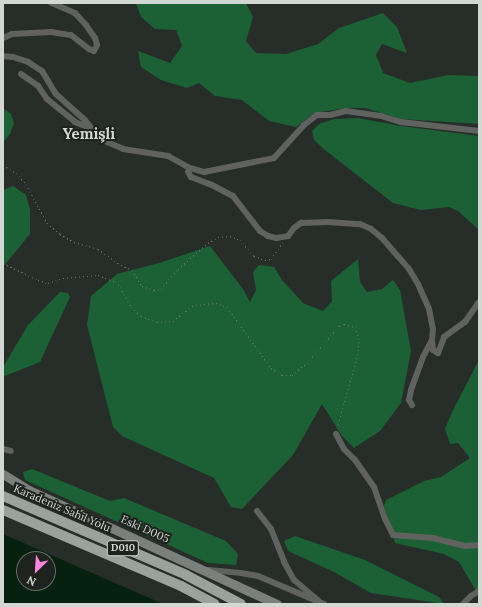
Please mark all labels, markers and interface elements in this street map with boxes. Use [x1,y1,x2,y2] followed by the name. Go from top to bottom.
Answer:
[63,125,115,143] district label: Yemişli
[12,482,112,534] street label: Karadeniz Sahil Yolu
[119,512,171,546] street label: Eski D005
[106,540,140,556] road number: D010
[16,551,56,591] north arrow
[25,573,38,589] text: N

